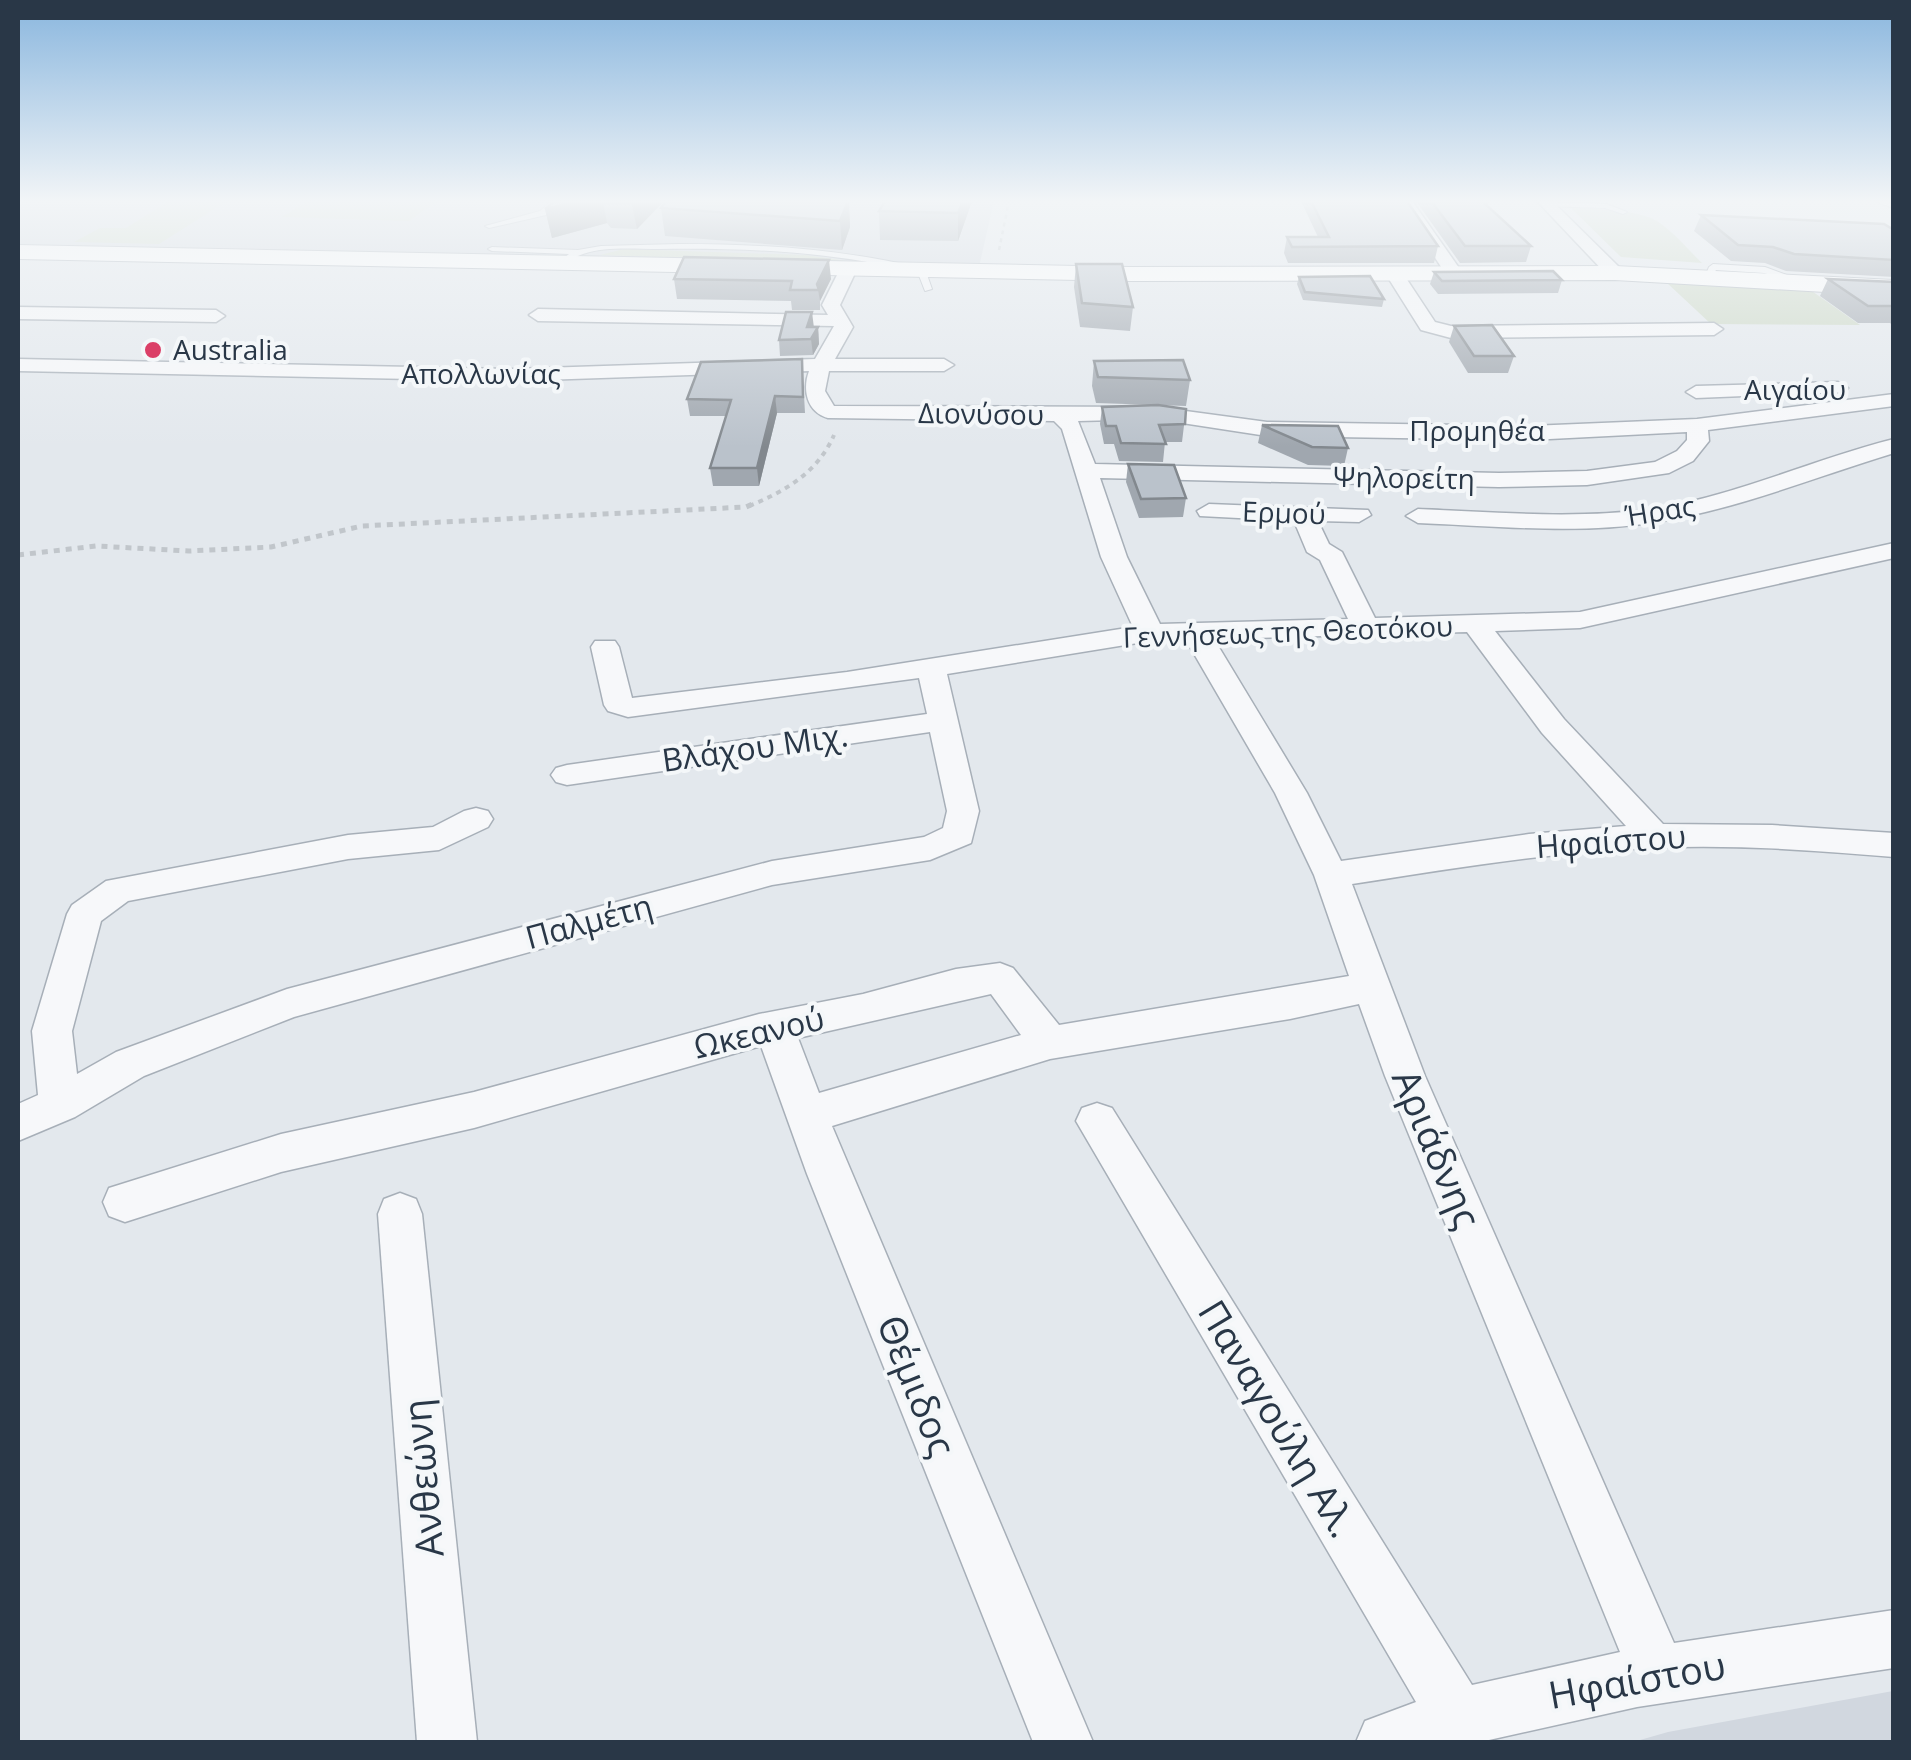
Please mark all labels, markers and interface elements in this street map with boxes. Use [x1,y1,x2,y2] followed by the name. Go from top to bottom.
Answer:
[173,330,288,368] place label: Australia
[142,339,164,361] marker: Australia
[401,354,561,392] street label: Απολλωνίας
[1744,370,1846,408] street label: Αιγαίου
[918,393,1044,433] street label: Διονύσου
[1409,411,1545,449] street label: Προμηθέα
[1333,457,1475,497] street label: Ψηλορείτη
[1621,486,1698,534] street label: Ήρας
[1242,492,1326,532] street label: Ερμού
[1122,606,1454,656] street label: Γεννήσεως της Θεοτόκου
[659,712,851,781] street label: Βλάχου Μιχ.
[1534,814,1687,867] street label: Ηφαίστου
[520,883,657,958] street label: Παλμέτη
[689,996,828,1067] street label: Ωκεανού
[1381,1061,1495,1236] street label: Αριάδνης
[1187,1290,1370,1546] street label: Παναγούλη Αλ.
[866,1307,970,1464] street label: Θέμιδος
[389,1397,455,1559] street label: Ανθεώνη
[1544,1638,1729,1720] street label: Ηφαίστου

